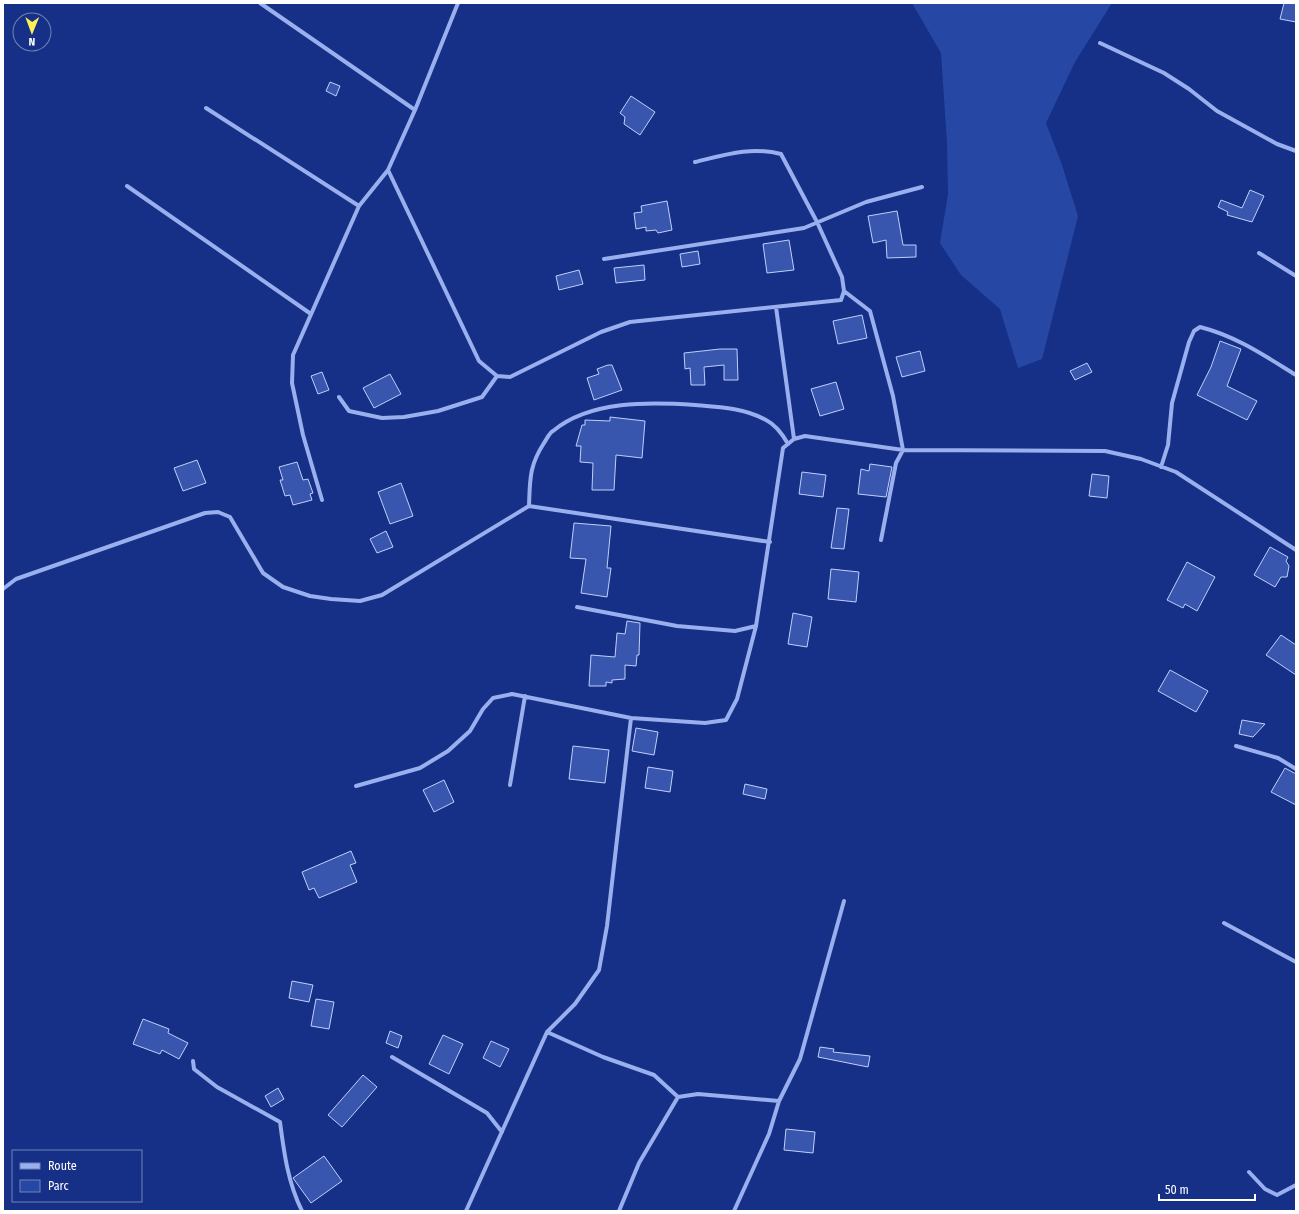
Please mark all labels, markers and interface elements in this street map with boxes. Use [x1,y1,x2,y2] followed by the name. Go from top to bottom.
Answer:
[12,12,52,52] north arrow
[28,35,35,48] text: N
[12,1150,142,1202] legend
[48,1159,77,1173] text: Route
[1159,1176,1255,1202] scale bar
[48,1179,69,1193] text: Parc
[1165,1183,1189,1197] text: 50 m

